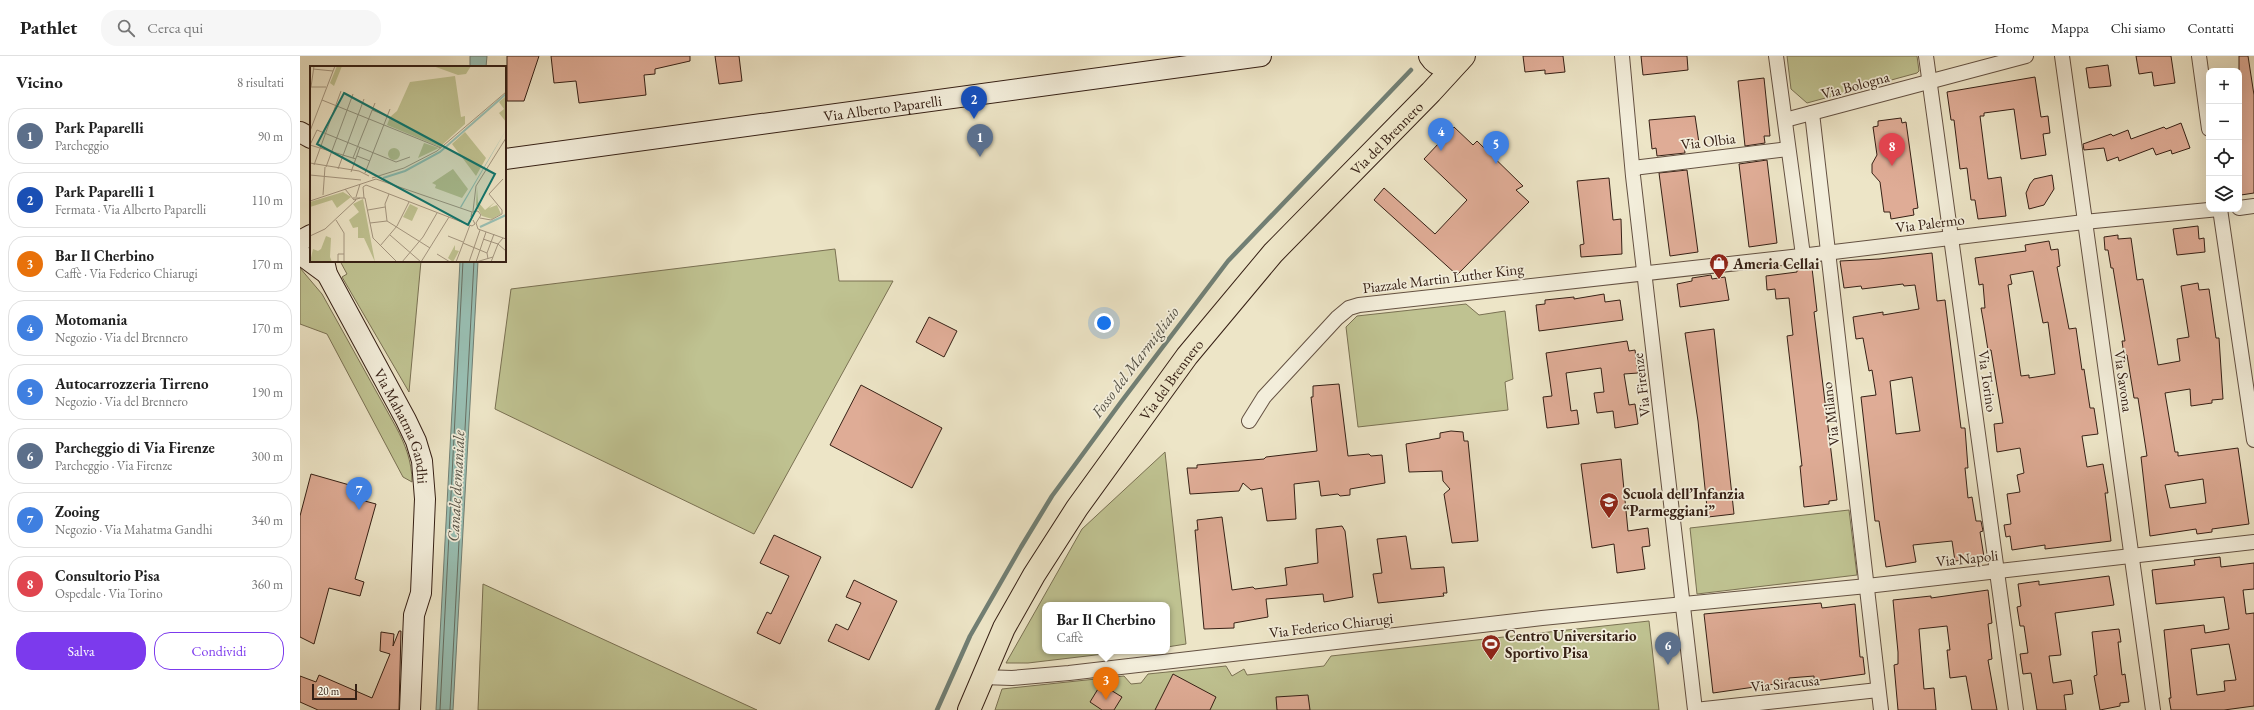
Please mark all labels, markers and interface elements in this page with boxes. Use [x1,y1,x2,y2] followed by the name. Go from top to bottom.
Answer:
[101,10,381,46] search box
[20,15,77,40] text: Pathlet
[115,17,137,39] icon: search
[147,18,203,37] text: Cerca qui
[1994,19,2029,37] text: Home
[2051,19,2089,37] text: Mappa
[2111,19,2166,37] text: Chi siamo
[2188,19,2234,37] text: Contatti
[310,66,506,262] inset map
[1819,67,1891,103] street label: Via Bologna
[2206,68,2242,212] map controls
[2206,68,2242,104] button: +
[16,71,63,93] text: Vicino
[237,74,284,91] text: 8 risultati
[961,86,987,119] pin: 2
[822,90,943,125] street label: Via Alberto Paparelli
[1346,97,1427,179] street label: Via del Brennero
[2206,104,2242,140] button: −
[55,118,144,137] text: Park Paparelli
[1428,118,1454,151] pin: 4
[967,124,993,157] pin: 1
[27,128,33,145] text: 1
[258,128,283,145] text: 90 m
[1680,128,1736,154] street label: Via Olbia
[1483,131,1509,164] pin: 5
[1879,133,1905,166] pin: 8
[55,137,109,154] text: Parcheggio
[2206,140,2242,176] button: locate
[2206,176,2242,212] button: layers
[55,182,155,201] text: Park Paparelli 1
[27,192,33,209] text: 2
[252,192,283,209] text: 110 m
[55,201,206,218] text: Fermata · Via Alberto Paparelli
[1894,209,1966,237] street label: Via Palermo
[55,246,154,265] text: Bar Il Cherbino
[1708,252,1730,280] shop icon: Ameria Cellai
[1732,254,1820,273] place label: Ameria Cellai
[27,256,33,273] text: 3
[252,256,283,273] text: 170 m
[1361,259,1525,297] street label: Piazzale Martin Luther King
[55,265,198,282] text: Caffè · Via Federico Chiarugi
[1086,302,1184,423] water label: Fosso del Marmigliaio
[55,310,127,329] text: Motomania
[1094,313,1114,333] your location
[27,320,33,337] text: 4
[252,320,283,337] text: 170 m
[55,329,188,346] text: Negozio · Via del Brennero
[1134,335,1207,424] street label: Via del Brennero
[1974,349,2002,413] street label: Via Torino
[2110,349,2138,413] street label: Via Savona
[1628,352,1654,418] street label: Via Firenze
[370,365,433,485] street label: Via Mahatma Gandhi
[55,374,209,393] text: Autocarrozzeria Tirreno
[1817,381,1843,447] street label: Via Milano
[27,384,33,401] text: 5
[252,384,283,401] text: 190 m
[55,393,188,410] text: Negozio · Via del Brennero
[443,429,469,542] water label: Canale demaniale
[55,438,215,457] text: Parcheggio di Via Firenze
[27,448,33,465] text: 6
[252,448,283,465] text: 300 m
[55,457,172,474] text: Parcheggio · Via Firenze
[346,477,372,510] pin: 7
[1623,484,1745,520] place label: Scuola dell’Infanzia “Parmeggiani”
[1598,491,1620,519] school or university icon: Scuola dell’Infanzia “Parmeggiani”
[55,502,99,521] text: Zooing
[27,512,33,529] text: 7
[252,512,283,529] text: 340 m
[55,521,213,538] text: Negozio · Via Mahatma Gandhi
[1935,545,1999,571] street label: Via Napoli
[55,566,160,585] text: Consultorio Pisa
[27,576,33,593] text: 8
[252,576,283,593] text: 360 m
[55,585,163,602] text: Ospedale · Via Torino
[1042,602,1170,654] popup
[1268,608,1394,642] street label: Via Federico Chiarugi
[1056,610,1156,629] text: Bar Il Cherbino
[1505,626,1637,662] place label: Centro Universitario Sportivo Pisa
[1056,629,1083,646] text: Caffè
[16,632,146,670] button: Salva
[154,632,284,670] button: Condividi
[1655,632,1681,665] pin: 6
[1480,633,1502,661] sports icon: Centro Universitario Sportivo Pisa
[1093,667,1119,700] pin: 3
[1750,670,1820,696] street label: Via Siracusa
[312,682,357,701] scale bar
[318,684,339,698] text: 20 m

